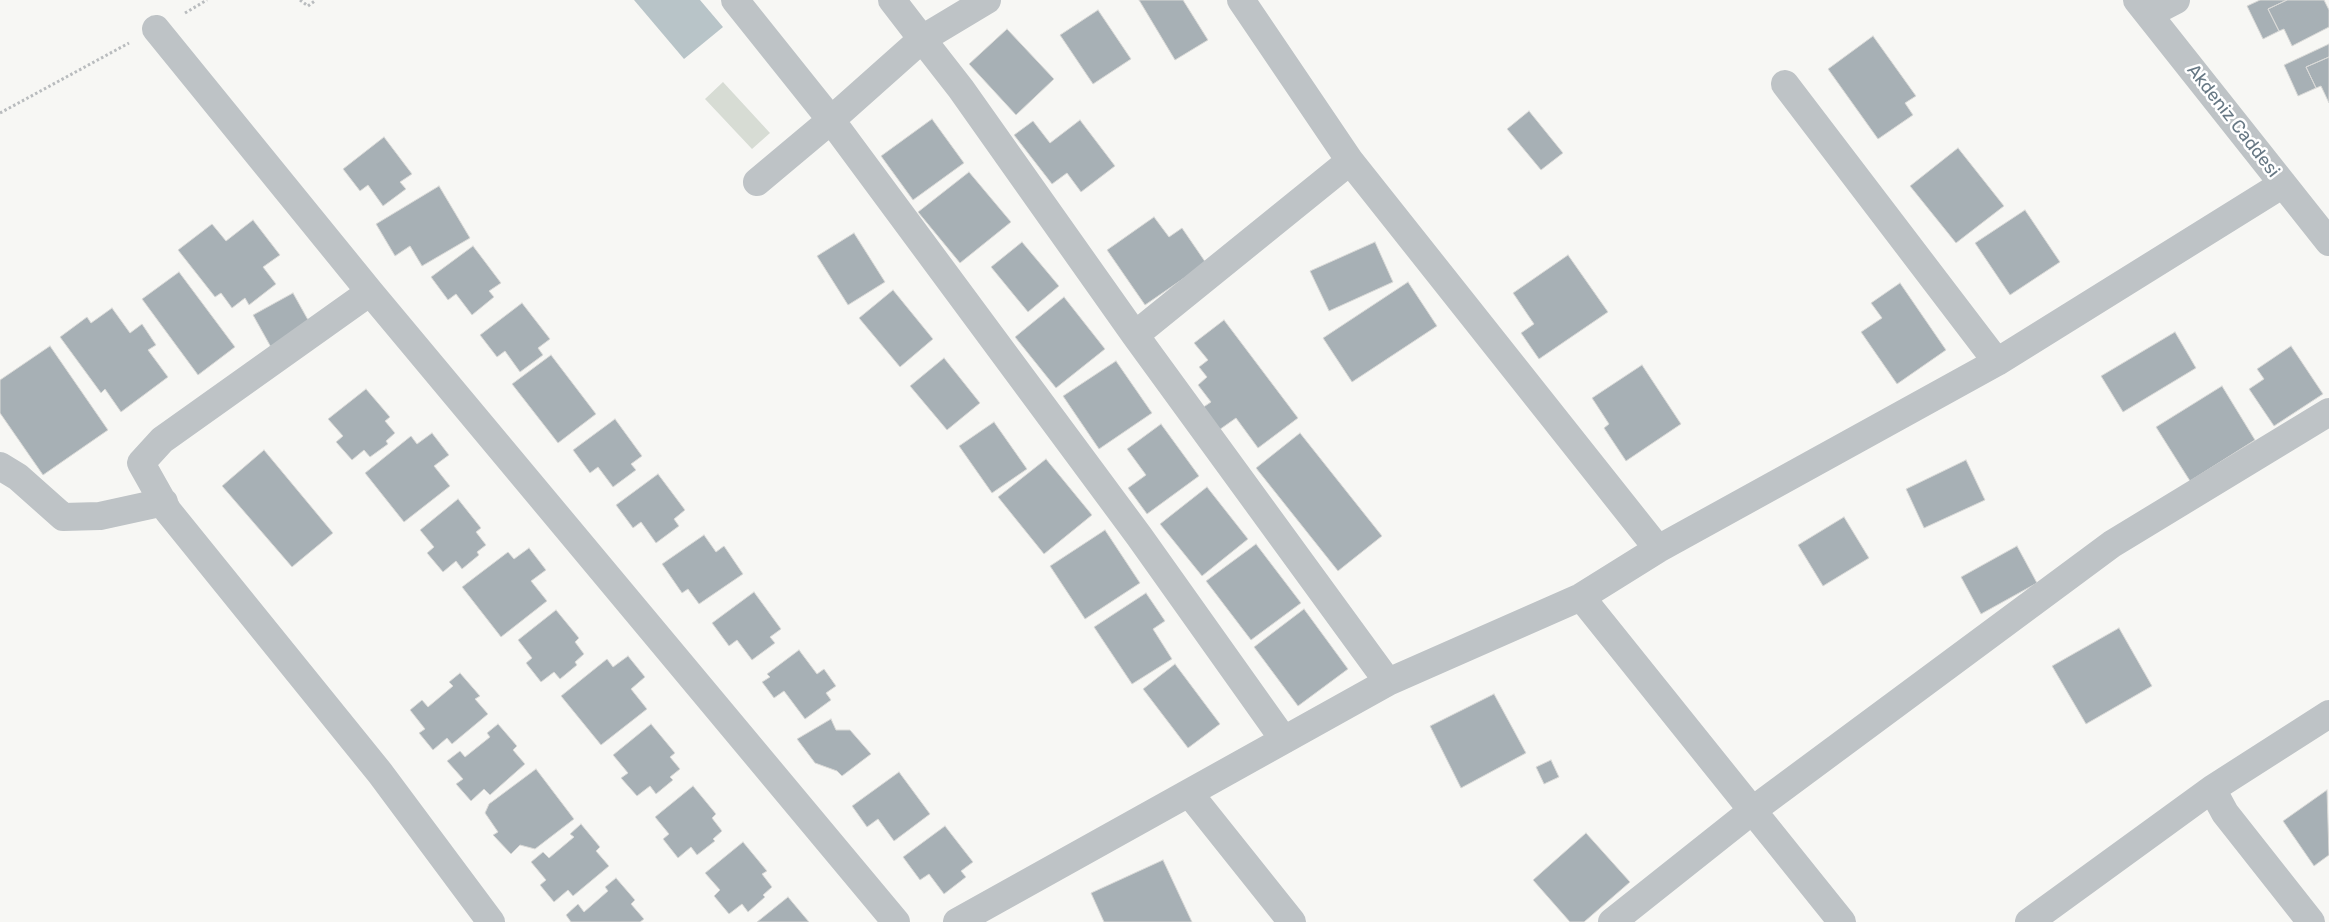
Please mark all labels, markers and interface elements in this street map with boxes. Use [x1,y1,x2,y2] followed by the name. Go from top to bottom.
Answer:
[2182,60,2284,182] street label: Akdeniz Caddesi

